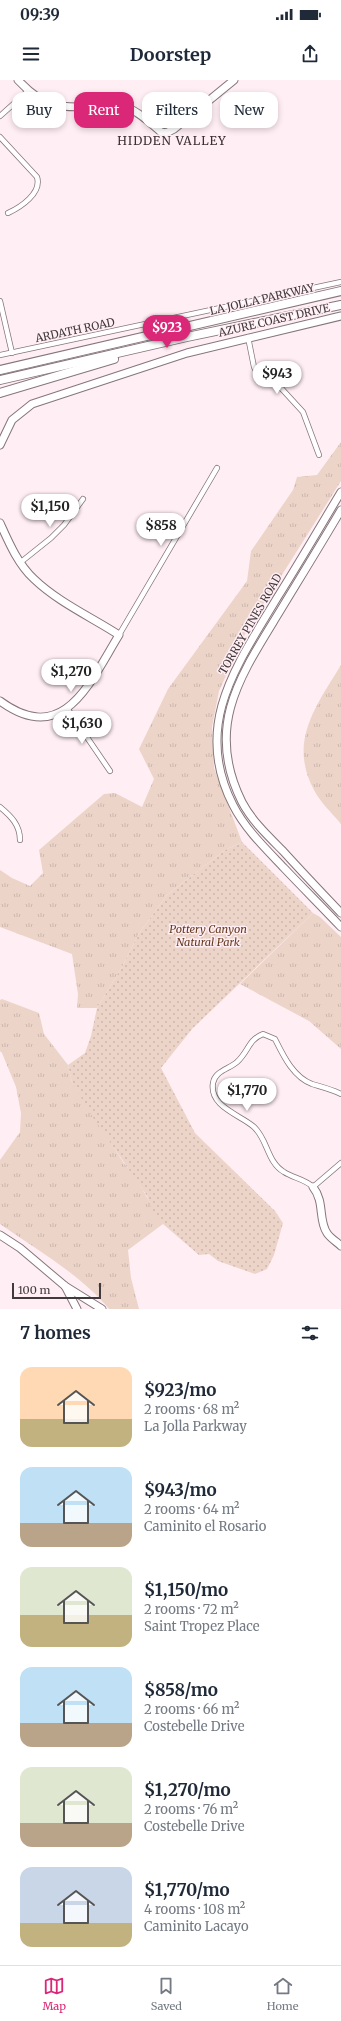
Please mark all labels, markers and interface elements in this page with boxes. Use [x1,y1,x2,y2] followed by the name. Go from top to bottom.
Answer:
[20,5,60,24] text: 09:39
[20,43,42,65] icon: menu
[130,43,211,66] text: Doorstep
[299,43,321,65] icon: share
[12,92,66,128] chip: Buy
[74,92,134,128] chip: Rent
[142,92,212,128] chip: Filters
[220,92,278,128] chip: New
[117,133,227,148] district label: HIDDEN VALLEY
[208,280,317,318] street label: LA JOLLA PARKWAY
[216,300,331,340] street label: AZURE COAST DRIVE
[33,315,116,345] street label: ARDATH ROAD
[143,315,191,349] pin: $923
[152,319,182,336] text: $923
[253,361,301,395] pin: $943
[262,365,292,382] text: $943
[17,494,83,528] pin: $1,150
[30,498,70,515] text: $1,150
[137,513,185,547] pin: $858
[145,517,177,534] text: $858
[215,571,285,677] street label: TORREY PINES ROAD
[38,659,104,693] pin: $1,270
[50,663,92,680] text: $1,270
[49,711,115,745] pin: $1,630
[61,715,103,732] text: $1,630
[169,922,247,949] park label: Pottery Canyon Natural Park
[214,1078,280,1112] pin: $1,770
[227,1082,267,1099] text: $1,770
[12,1281,101,1300] scale bar
[18,1283,50,1297] text: 100 m
[20,1322,91,1344] text: 7 homes
[299,1322,321,1344] icon: filters
[144,1379,217,1401] text: $923/mo
[52,1383,100,1431] icon: home
[144,1401,239,1418] text: 2 rooms · 68 m²
[144,1418,247,1435] text: La Jolla Parkway
[144,1479,217,1501] text: $943/mo
[52,1483,100,1531] icon: home
[144,1501,240,1518] text: 2 rooms · 64 m²
[144,1518,266,1535] text: Caminito el Rosario
[144,1579,228,1601] text: $1,150/mo
[52,1583,100,1631] icon: home
[144,1601,239,1618] text: 2 rooms · 72 m²
[144,1618,260,1635] text: Saint Tropez Place
[144,1679,218,1701] text: $858/mo
[52,1683,100,1731] icon: home
[144,1701,239,1718] text: 2 rooms · 66 m²
[144,1718,244,1735] text: Costebelle Drive
[144,1779,231,1801] text: $1,270/mo
[52,1783,100,1831] icon: home
[144,1801,238,1818] text: 2 rooms · 76 m²
[144,1818,244,1835] text: Costebelle Drive
[144,1879,230,1901] text: $1,770/mo
[52,1883,100,1931] icon: home
[144,1901,245,1918] text: 4 rooms · 108 m²
[144,1918,249,1935] text: Caminito Lacayo
[42,1975,66,2013] tab: Map
[151,1975,182,2013] tab: Saved
[267,1975,299,2013] tab: Home

